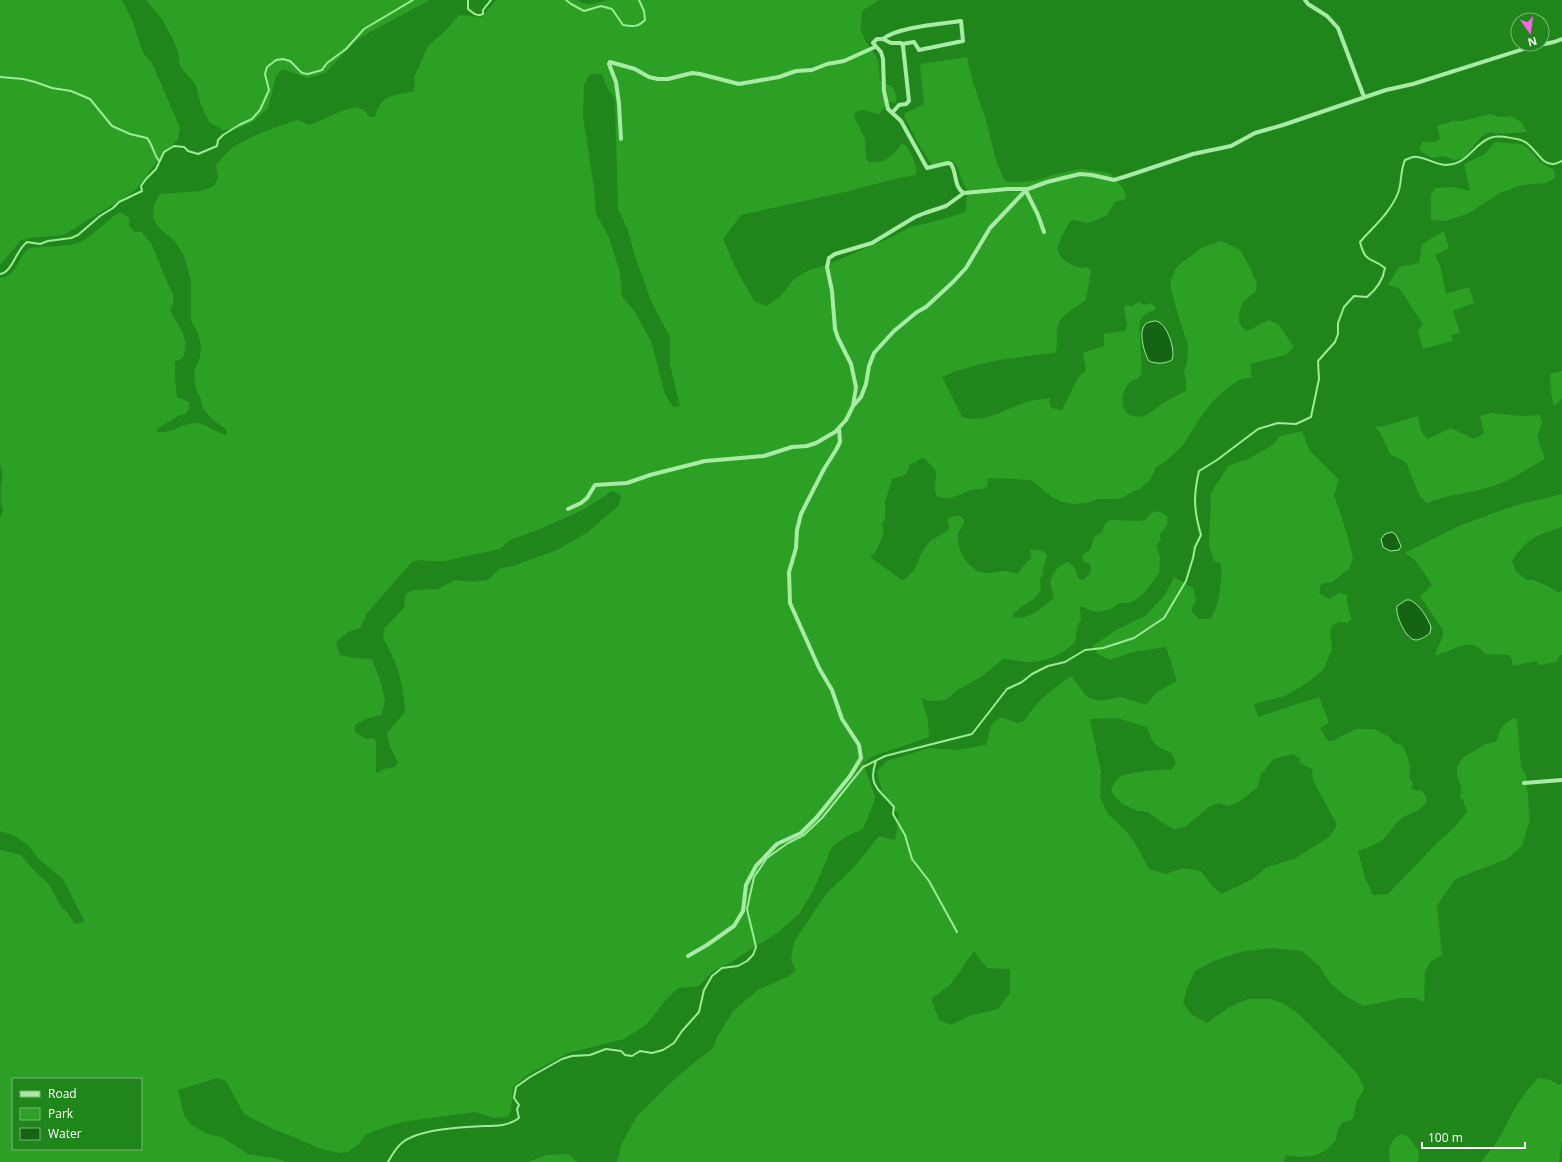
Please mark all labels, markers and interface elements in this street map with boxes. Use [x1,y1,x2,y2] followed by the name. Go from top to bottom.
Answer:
[1510,12,1550,52] north arrow
[1526,34,1539,51] text: N
[12,1078,142,1150] legend
[48,1085,77,1102] text: Road
[48,1105,74,1122] text: Park
[1422,1124,1525,1150] scale bar
[48,1125,82,1142] text: Water
[1428,1129,1463,1146] text: 100 m

